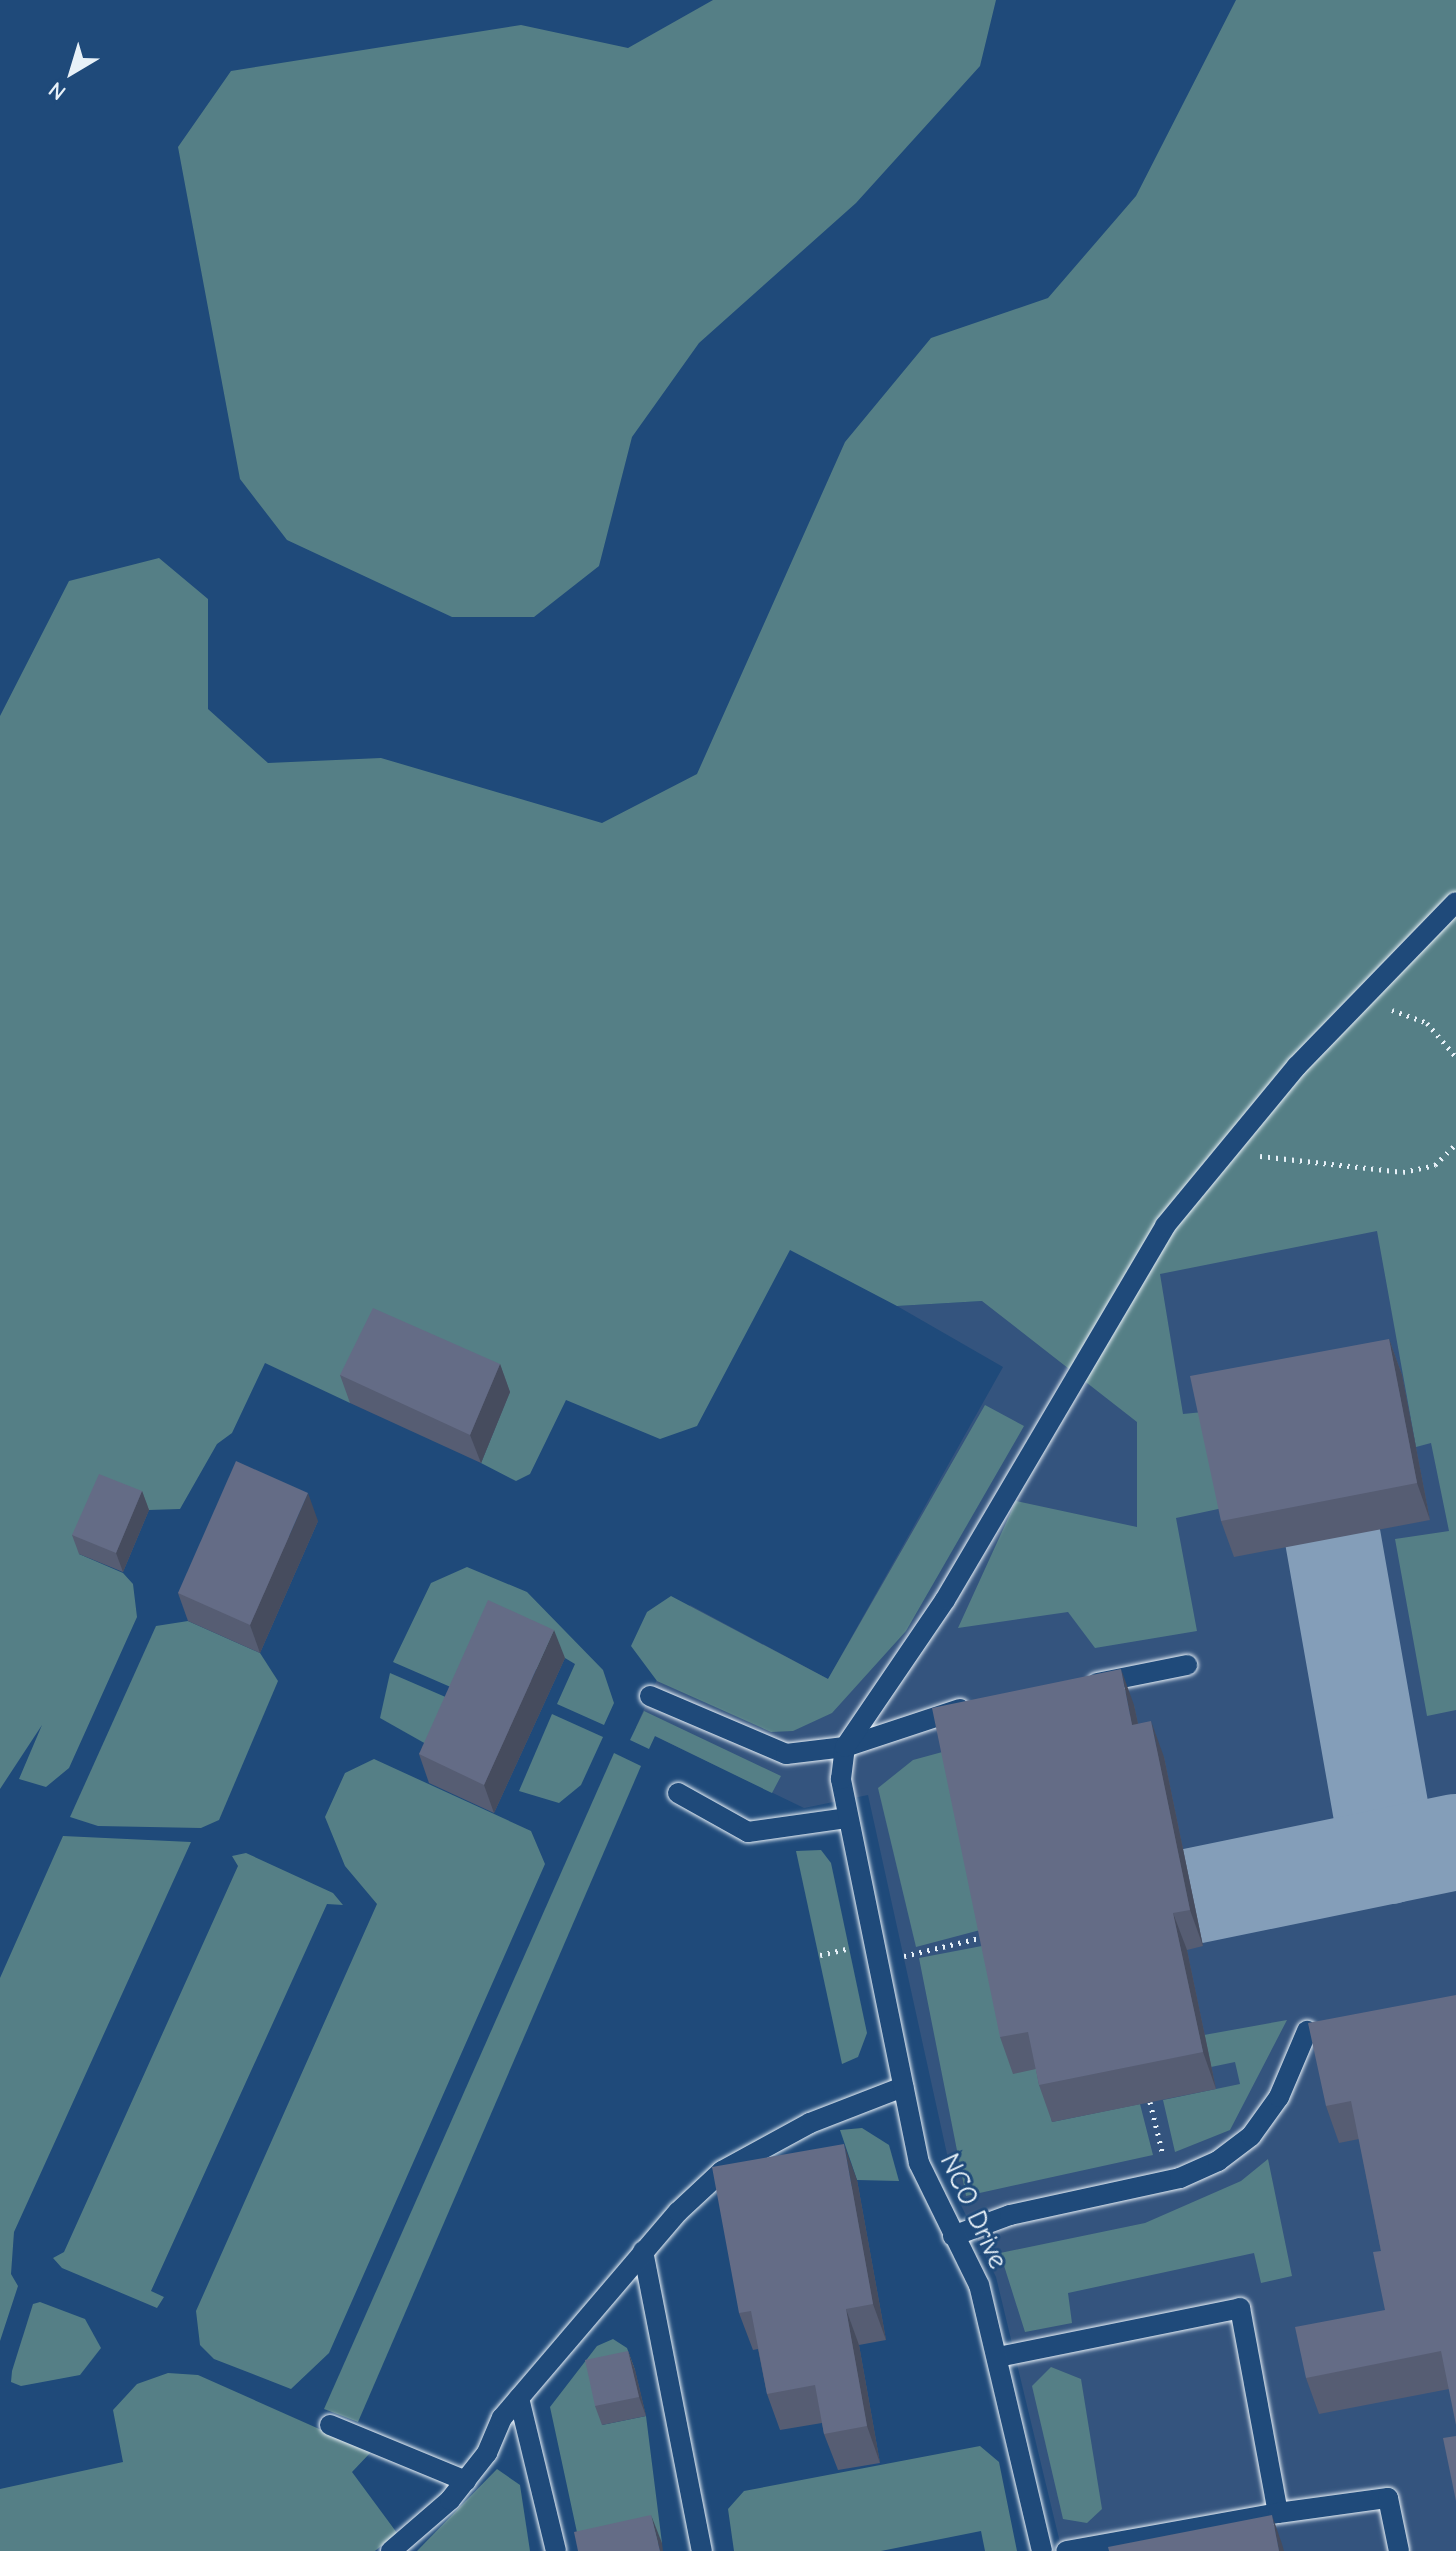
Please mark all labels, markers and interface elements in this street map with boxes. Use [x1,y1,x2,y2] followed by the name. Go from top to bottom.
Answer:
[32,32,112,112] north arrow
[44,76,71,106] text: N
[933,2148,1015,2274] street label: NCO Drive

